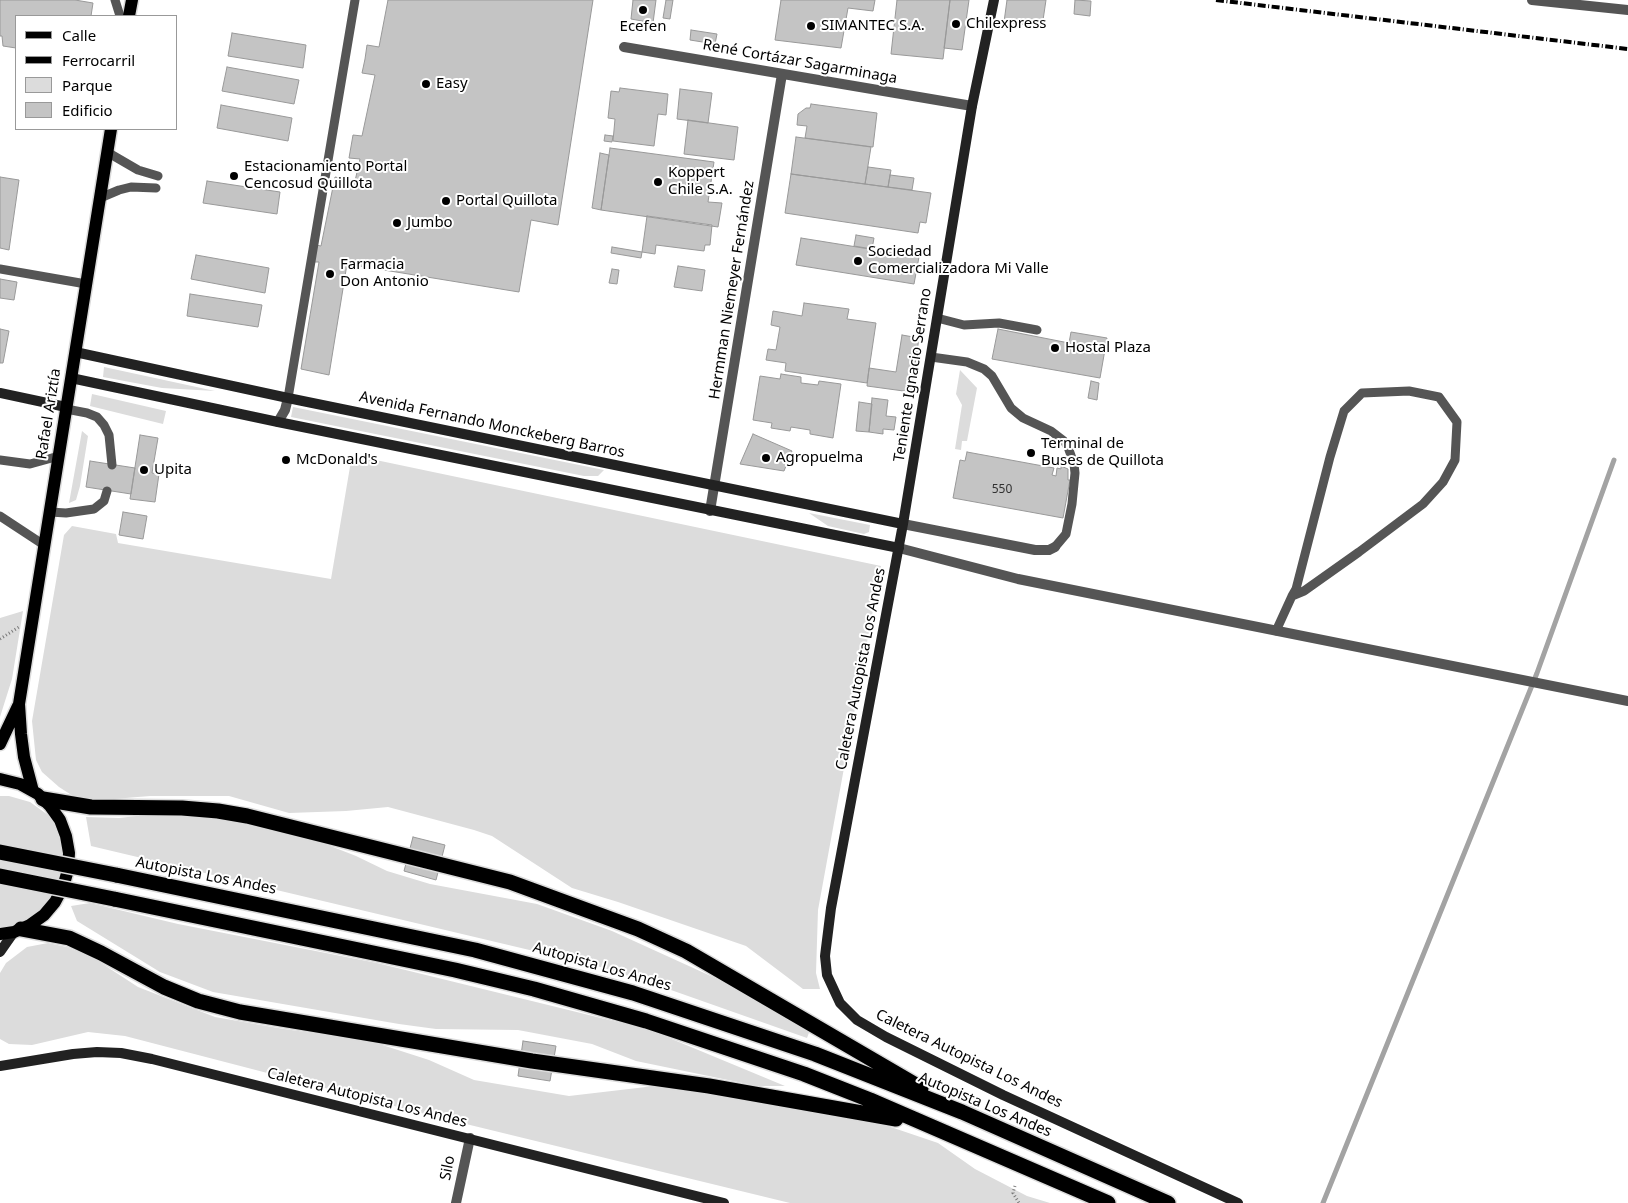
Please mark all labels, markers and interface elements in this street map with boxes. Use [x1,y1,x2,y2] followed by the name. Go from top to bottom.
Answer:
[637,4,649,16] marker: Ecefen
[15,15,178,130] legend
[966,15,1047,33] place label: Chilexpress
[821,17,925,35] place label: SIMANTEC S.A.
[620,18,666,36] place label: Ecefen
[950,18,962,30] marker: Chilexpress
[805,20,817,32] marker: SIMANTEC S.A.
[62,25,96,45] text: Calle
[701,36,899,88] street label: René Cortázar Sagarminaga
[62,50,135,70] text: Ferrocarril
[62,75,112,95] text: Parque
[436,75,468,93] place label: Easy
[420,78,432,90] marker: Easy
[62,100,113,120] text: Edificio
[244,158,407,193] place label: Estacionamiento Portal Cencosud Quillota
[668,164,733,199] place label: Koppert Chile S.A.
[228,170,240,182] marker: Estacionamiento Portal Cencosud Quillota
[652,176,664,188] marker: Koppert Chile S.A.
[706,179,758,401] street label: Hermman Niemeyer Fernández
[456,192,557,210] place label: Portal Quillota
[440,195,452,207] marker: Portal Quillota
[407,214,453,232] place label: Jumbo
[391,217,403,229] marker: Jumbo
[868,243,1049,278] place label: Sociedad Comercializadora Mi Valle
[852,255,864,267] marker: Sociedad Comercializadora Mi Valle
[340,256,429,291] place label: Farmacia Don Antonio
[324,268,336,280] marker: Farmacia Don Antonio
[890,287,936,463] street label: Teniente Ignacio Serrano
[1065,339,1151,357] place label: Hostal Plaza
[1049,342,1061,354] marker: Hostal Plaza
[33,367,65,461] street label: Rafael Ariztía
[358,388,626,462] street label: Avenida Fernando Monckeberg Barros
[1041,435,1164,470] place label: Terminal de Buses de Quillota
[1025,447,1037,459] marker: Terminal de Buses de Quillota
[776,449,863,467] place label: Agropuelma
[296,451,378,469] place label: McDonald's
[760,452,772,464] marker: Agropuelma
[280,454,292,466] marker: McDonald's
[154,461,192,479] place label: Upita
[138,464,150,476] marker: Upita
[992,483,1012,497] house number: 550
[833,566,889,772] street label: Caletera Autopista Los Andes
[134,854,278,898] street label: Autopista Los Andes
[531,939,673,995] street label: Autopista Los Andes
[873,1006,1065,1112] street label: Caletera Autopista Los Andes
[265,1064,469,1132] street label: Caletera Autopista Los Andes
[916,1069,1054,1141] street label: Autopista Los Andes
[437,1154,459,1182] street label: Silo

